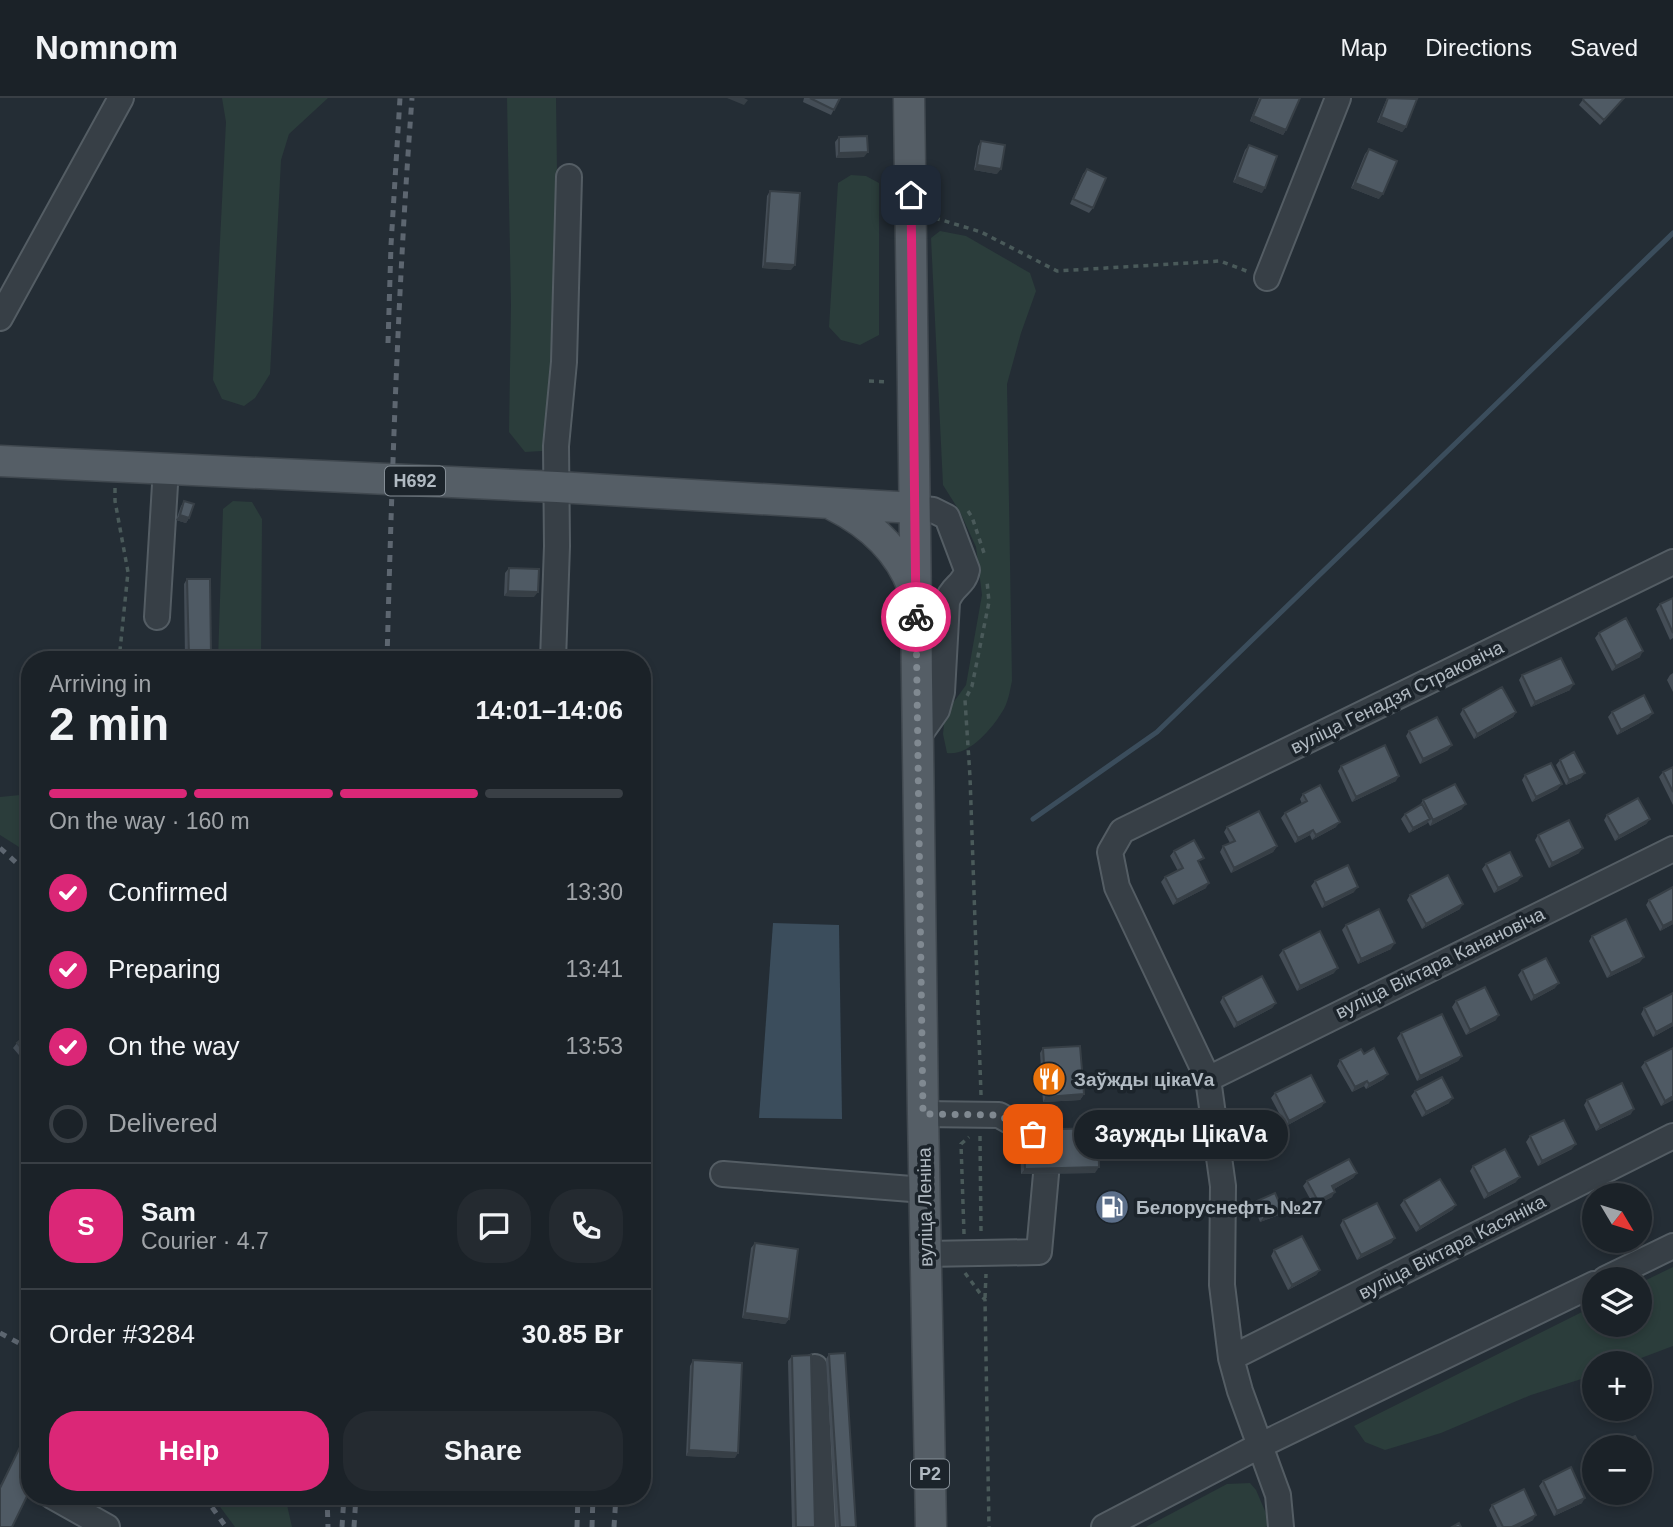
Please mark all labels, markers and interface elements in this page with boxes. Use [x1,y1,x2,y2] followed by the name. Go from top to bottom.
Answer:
[35,29,178,66] text: Nomnom
[1341,34,1387,61] text: Map
[1425,34,1532,61] text: Directions
[1570,34,1638,61] text: Saved
[881,165,941,225] pin
[892,176,930,214] icon: home
[385,466,445,496] road number: Н692
[881,582,951,652] courier
[897,598,935,636] icon: bike
[1287,636,1507,758] street label: вуліца Генадзя Страковіча
[49,671,151,697] text: Arriving in
[476,695,623,725] text: 14:01–14:06
[49,698,169,750] text: 2 min
[49,808,250,834] text: On the way · 160 m
[49,874,87,912] icon: check
[108,877,228,907] text: Confirmed
[565,879,623,905] text: 13:30
[1332,903,1548,1023] street label: вуліца Віктара Канановіча
[49,951,87,989] icon: check
[108,954,221,984] text: Preparing
[565,956,623,982] text: 13:41
[49,1028,87,1066] icon: check
[108,1031,240,1061] text: On the way
[565,1033,623,1059] text: 13:53
[1030,1060,1068,1098] restaurant icon: Заўжды цікаVа
[1074,1069,1215,1090] place label: Заўжды цікаVа
[1003,1104,1063,1164] pin
[108,1108,218,1138] text: Delivered
[1075,1110,1288,1158] callout: Заужды ЦікаVа
[1014,1115,1052,1153] icon: bag
[1095,1121,1267,1147] text: Заужды ЦікаVа
[913,1147,937,1267] street label: вуліца Леніна
[1582,1183,1652,1253] north arrow
[1582,1183,1652,1505] map controls
[1093,1188,1131,1226] fuel station icon: Белоруснефть №27
[457,1189,531,1263] button: chat
[549,1189,623,1263] button: phone
[1355,1190,1549,1303] street label: вуліца Віктара Касяніка
[141,1197,196,1227] text: Sam
[1136,1197,1323,1218] place label: Белоруснефть №27
[77,1211,95,1241] text: S
[141,1228,269,1254] text: Courier · 4.7
[1582,1267,1652,1337] button: layers
[49,1319,195,1349] text: Order #3284
[522,1319,623,1349] text: 30.85 Br
[1582,1351,1652,1421] button: +
[49,1411,329,1491] button: Help
[343,1411,623,1491] button: Share
[1582,1435,1652,1505] button: −
[911,1460,949,1489] road number: Р2

